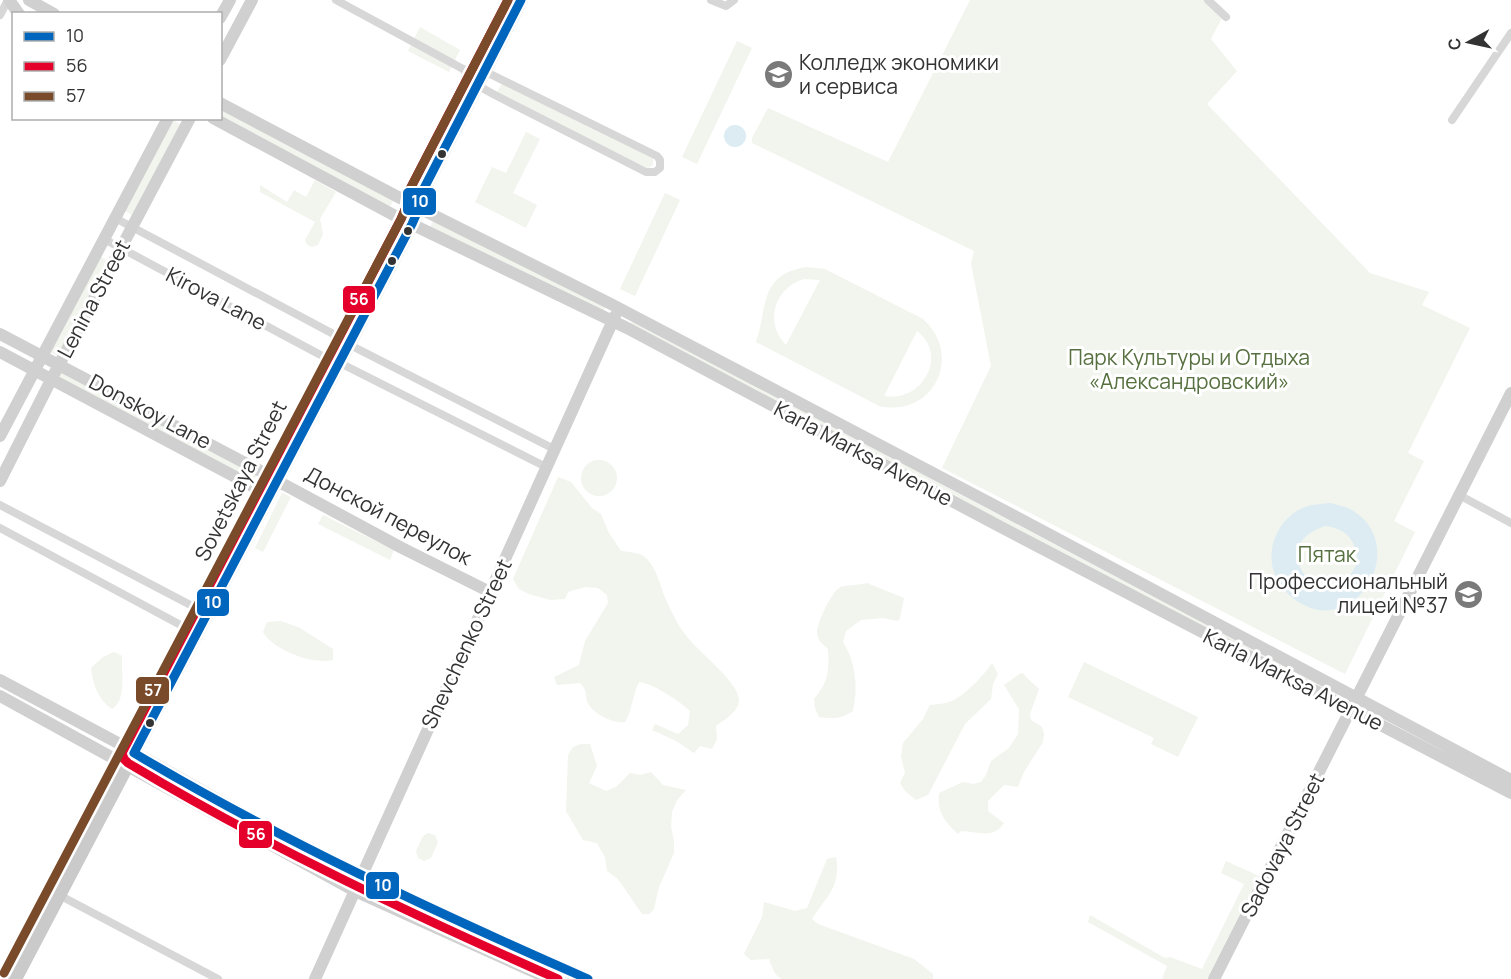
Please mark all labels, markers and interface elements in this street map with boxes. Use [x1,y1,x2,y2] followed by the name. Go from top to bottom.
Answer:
[12,12,222,120] legend
[1439,12,1499,72] north arrow
[66,23,84,47] text: 10
[1442,37,1466,51] text: С
[799,48,999,100] place label: Колледж экономики и сервиса
[66,53,88,77] text: 56
[762,59,794,91] school or university icon: Колледж экономики и сервиса
[66,83,85,107] text: 57
[436,148,448,160] unlabelled marker
[402,187,437,216] line badge: 10
[411,190,429,212] text: 10
[402,225,414,237] unlabelled marker
[50,235,136,363] street label: Lenina Street
[386,255,398,267] unlabelled marker
[161,260,271,336] street label: Kirova Lane
[342,285,376,314] line badge: 56
[349,288,369,310] text: 56
[1068,343,1310,395] park label: Парк Культуры и Отдыха «Александровский»
[84,367,216,455] street label: Donskoy Lane
[769,394,958,512] street label: Karla Marksa Avenue
[188,396,293,566] street label: Sovetskaya Street
[300,459,477,571] street label: Донской переулок
[1298,540,1357,568] park label: Пятак
[414,554,518,733] street label: Shevchenko Street
[1248,567,1448,619] place label: Профессиональный лицей №37
[1453,578,1485,610] school or university icon: Профессиональный лицей №37
[196,588,230,617] line badge: 10
[204,591,222,613] text: 10
[1199,622,1388,737] street label: Karla Marksa Avenue
[135,676,170,705] line badge: 57
[144,679,162,701] text: 57
[144,717,156,729] unlabelled marker
[1234,768,1331,921] street label: Sadovaya Street
[238,820,273,849] line badge: 56
[246,823,266,845] text: 56
[365,871,400,900] line badge: 10
[374,874,392,896] text: 10

